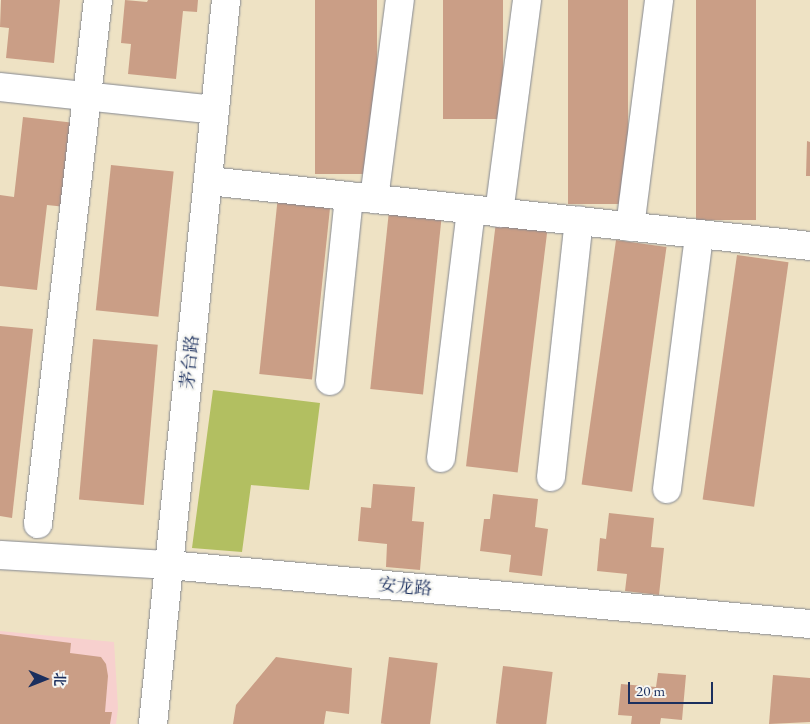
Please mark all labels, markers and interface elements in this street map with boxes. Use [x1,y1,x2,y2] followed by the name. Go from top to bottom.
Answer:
[176,334,204,390] street label: 茅台路
[377,574,433,600] street label: 安龙路
[20,654,70,704] north arrow
[51,672,69,686] text: 北
[630,672,715,704] scale bar
[636,681,665,700] text: 20 m

